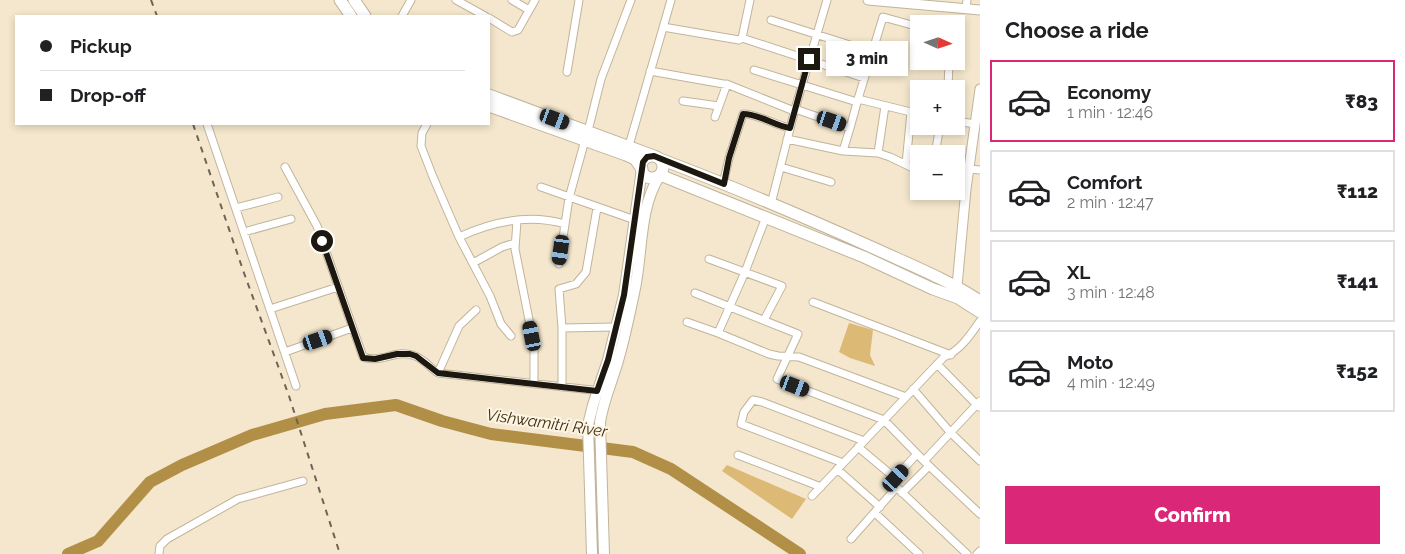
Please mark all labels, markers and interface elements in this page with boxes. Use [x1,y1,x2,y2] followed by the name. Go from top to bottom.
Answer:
[910,15,965,70] north arrow
[910,15,965,200] map controls
[1005,17,1149,43] text: Choose a ride
[70,35,132,57] text: Pickup
[826,42,909,76] callout: 3 min
[798,48,820,70] route end
[846,49,888,68] text: 3 min
[1007,79,1052,124] icon: car
[910,80,965,135] button: +
[1067,81,1151,103] text: Economy
[70,84,146,106] text: Drop-off
[1345,90,1378,112] text: ₹83
[1067,103,1153,122] text: 1 min · 12:46
[538,107,571,131] car
[815,109,848,133] car
[910,145,965,200] button: −
[1007,169,1052,214] icon: car
[1067,171,1142,193] text: Comfort
[1337,180,1378,202] text: ₹112
[1067,193,1154,212] text: 2 min · 12:47
[311,230,333,252] route start
[551,234,570,266] car
[1007,259,1052,304] icon: car
[1067,261,1090,283] text: XL
[1337,270,1378,292] text: ₹141
[1067,283,1155,302] text: 3 min · 12:48
[521,320,542,352] car
[301,328,334,352] car
[1007,349,1052,394] icon: car
[1067,351,1113,373] text: Moto
[1336,360,1378,382] text: ₹152
[1067,373,1155,392] text: 4 min · 12:49
[778,374,811,398] car
[485,405,609,441] water label: Vishwamitri River
[880,462,911,494] car
[1005,486,1380,544] button: Confirm

